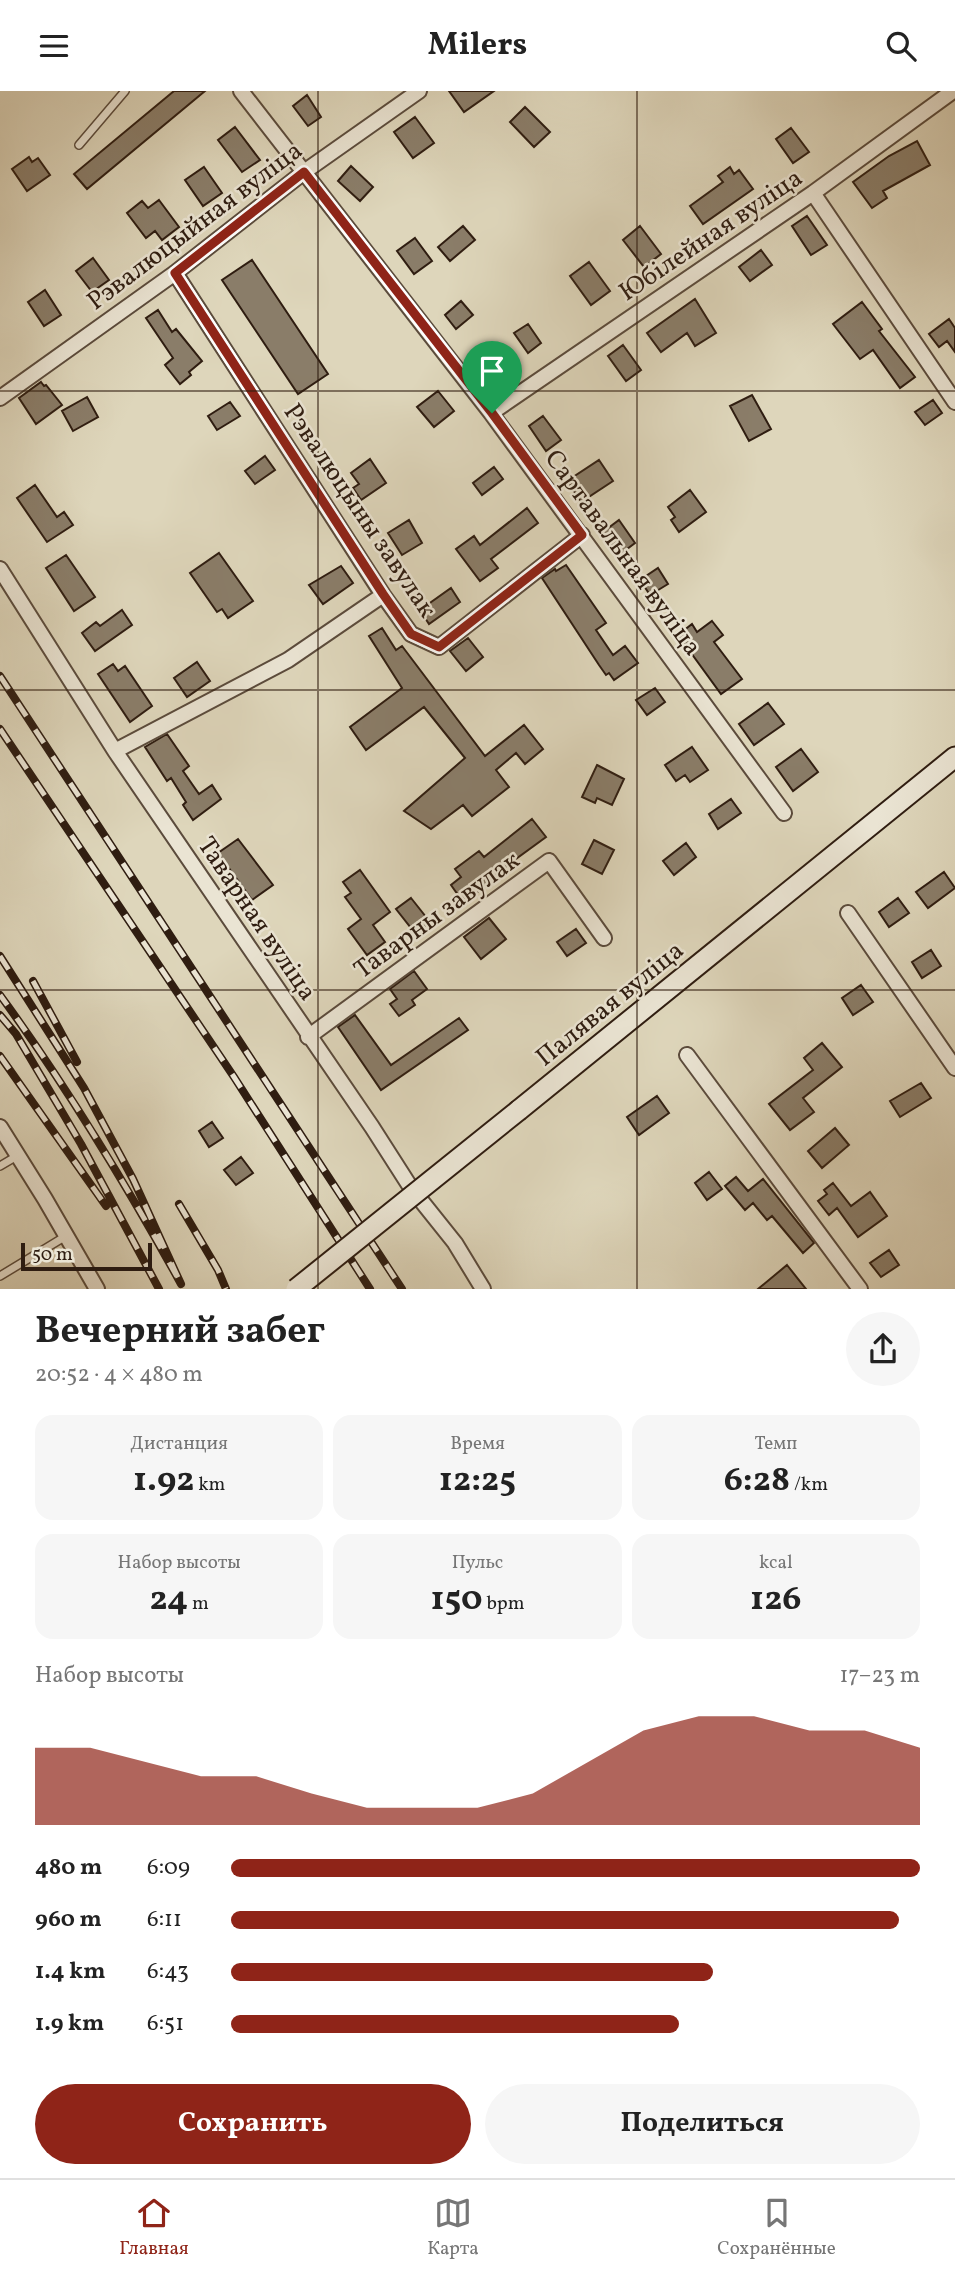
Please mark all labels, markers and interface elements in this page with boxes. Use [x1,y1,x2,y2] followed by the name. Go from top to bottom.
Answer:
[428,24,527,68] text: Milers
[35,27,73,65] icon: menu
[882,27,920,65] icon: search
[80,134,310,320] street label: Рэвалюцыйная вуліца
[612,161,810,311] street label: Юбілейная вуліца
[462,341,522,413] pin
[473,352,511,390] icon: arrive
[274,397,445,626] street label: Рэвалюцыны завулак
[535,443,709,664] street label: Сартавальная вуліца
[188,830,325,1008] street label: Таварная вуліца
[347,843,528,988] street label: Таварны завулак
[528,933,692,1076] street label: Палявая вуліца
[21,1240,152,1272] scale bar
[32,1242,73,1268] text: 50 m
[35,1306,325,1359] text: Вечерний забег
[846,1312,920,1386] button: share
[35,1359,203,1391] text: 20:52 · 4 × 480 m
[130,1431,228,1457] text: Дистанция
[450,1431,505,1457] text: Время
[754,1431,797,1457] text: Темп
[133,1457,194,1505] text: 1.92
[439,1457,516,1505] text: 12:25
[724,1457,790,1505] text: 6:28
[194,1472,225,1498] text: km
[790,1472,828,1498] text: /km
[118,1550,241,1576] text: Набор высоты
[452,1550,503,1576] text: Пульс
[759,1550,793,1576] text: kcal
[149,1576,188,1624] text: 24
[430,1576,483,1624] text: 150
[750,1576,802,1624] text: 126
[188,1591,209,1617] text: m
[483,1591,525,1617] text: bpm
[35,1660,184,1692] text: Набор высоты
[839,1660,920,1692] text: 17–23 m
[35,1852,102,1884] text: 480 m
[147,1852,190,1884] text: 6:09
[35,1904,102,1936] text: 960 m
[147,1904,182,1936] text: 6:11
[35,1956,106,1988] text: 1.4 km
[147,1956,189,1988] text: 6:43
[35,2008,104,2040] text: 1.9 km
[147,2008,184,2040] text: 6:51
[35,2084,471,2164] button: Сохранить
[485,2084,920,2164] button: Поделиться
[119,2194,189,2262] tab: Главная
[427,2194,479,2262] tab: Карта
[717,2194,836,2262] tab: Сохранённые

